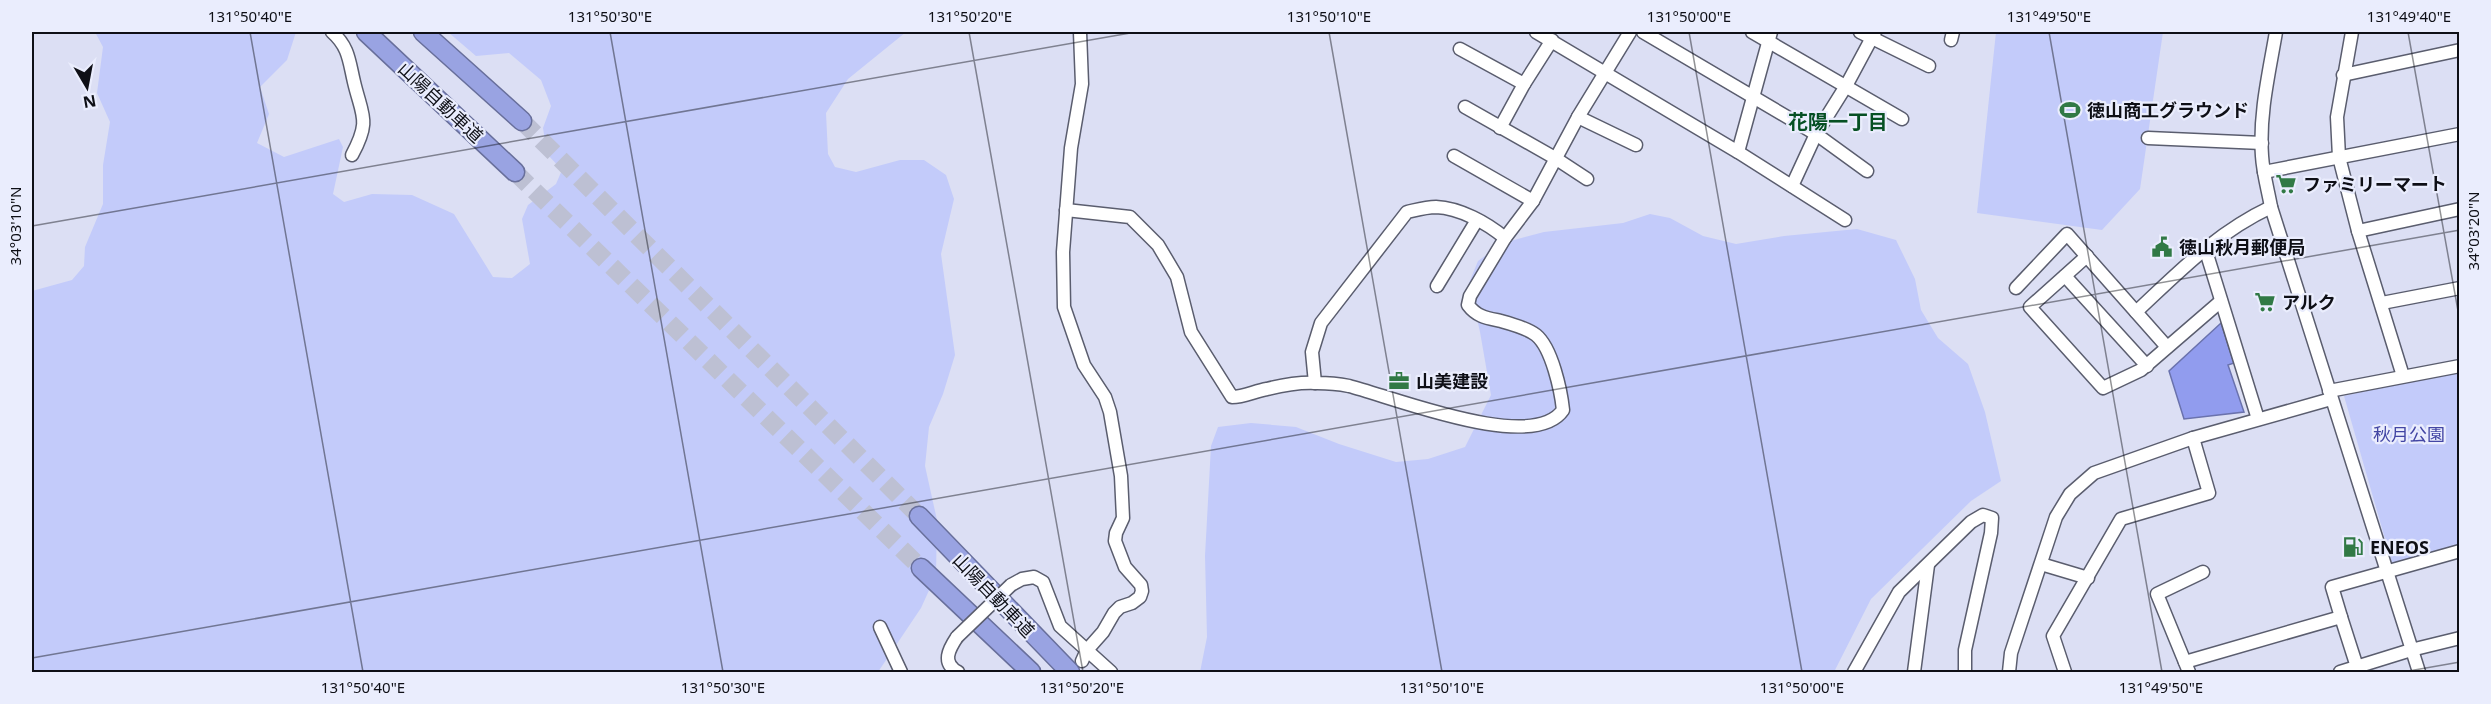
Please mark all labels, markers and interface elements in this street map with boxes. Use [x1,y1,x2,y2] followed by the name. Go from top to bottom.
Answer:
[208,6,292,26] text: 131°50'40"E
[568,6,652,26] text: 131°50'30"E
[928,6,1012,26] text: 131°50'20"E
[1287,6,1371,26] text: 131°50'10"E
[1647,6,1731,26] text: 131°50'00"E
[2007,6,2091,26] text: 131°49'50"E
[2367,6,2451,26] text: 131°49'40"E
[393,56,489,148] street label: 山陽自動車道
[57,57,117,117] north arrow
[81,90,98,114] text: N
[2058,98,2082,122] sports icon: 徳山商工グラウンド
[2087,98,2249,122] place label: 徳山商工グラウンド
[1788,108,1888,135] district label: 花陽一丁目
[2274,172,2298,196] supermarket icon: ファミリーマート
[2303,172,2447,196] place label: ファミリーマート
[5,187,25,265] text: 34°03'10"N
[2463,192,2483,270] text: 34°03'20"N
[2150,235,2174,259] public building icon: 徳山秋月郵便局
[2179,235,2305,259] place label: 徳山秋月郵便局
[2253,290,2277,314] supermarket icon: アルク
[2282,290,2336,314] place label: アルク
[1387,369,1411,393] office icon: 山美建設
[1416,369,1488,393] place label: 山美建設
[2373,422,2445,446] park label: 秋月公園
[2341,535,2365,559] fuel station icon: ENEOS
[2370,535,2429,559] place label: ENEOS
[948,548,1040,642] street label: 山陽自動車道
[321,677,405,697] text: 131°50'40"E
[681,677,765,697] text: 131°50'30"E
[1040,677,1124,697] text: 131°50'20"E
[1400,677,1484,697] text: 131°50'10"E
[1760,677,1844,697] text: 131°50'00"E
[2119,677,2203,697] text: 131°49'50"E

